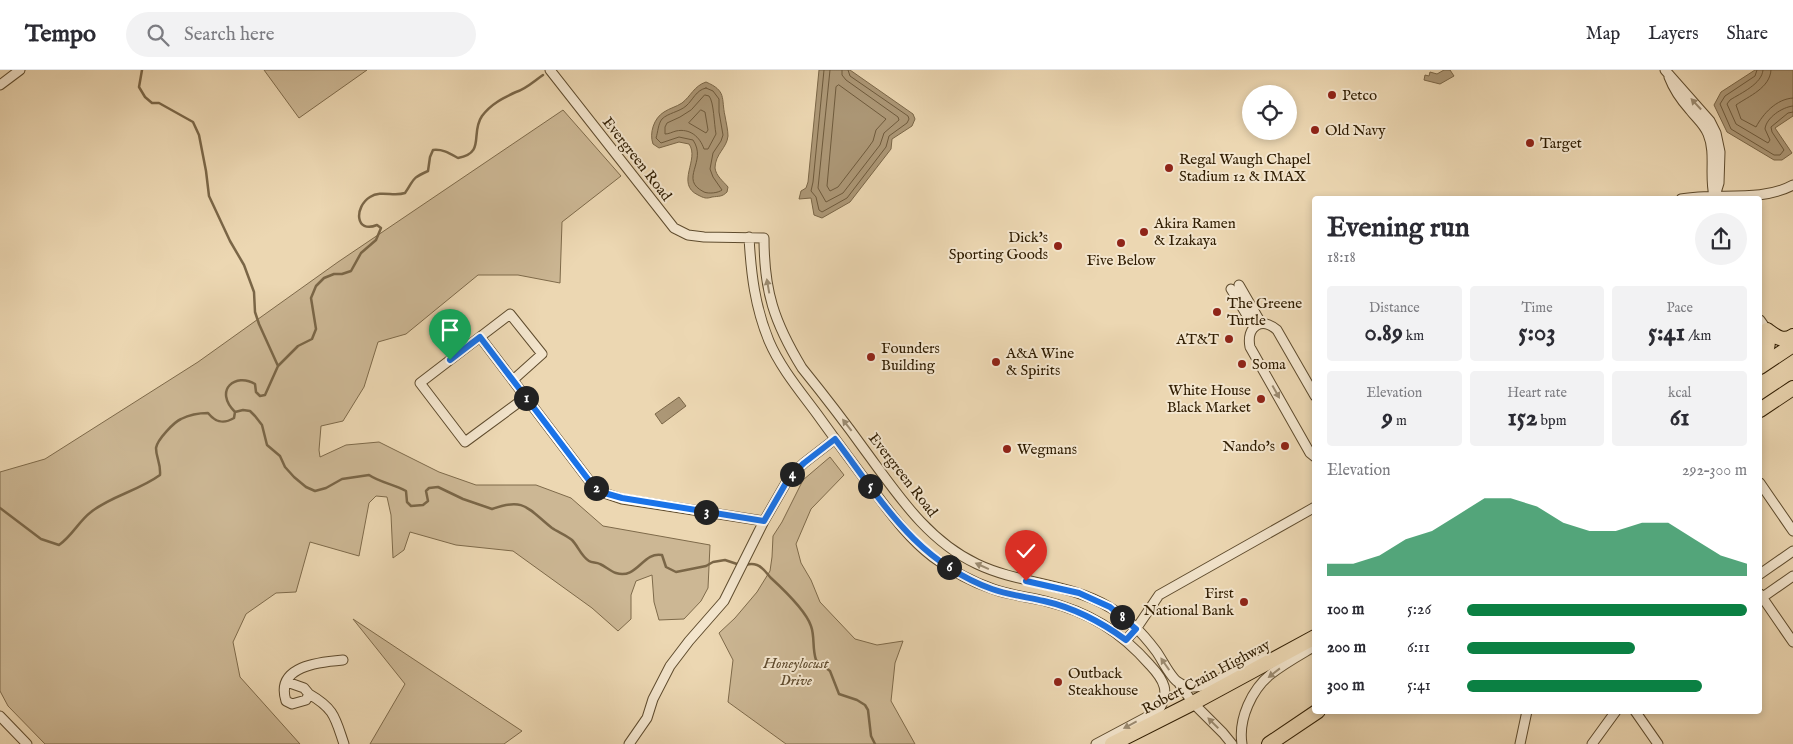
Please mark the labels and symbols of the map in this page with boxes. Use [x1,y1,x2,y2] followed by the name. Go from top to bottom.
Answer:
[1342,86,1377,105] place label: Petco
[1326,89,1338,101] marker: Petco
[1690,98,1702,110] one-way arrow
[598,113,676,206] street label: Evergreen Road
[1325,121,1386,140] place label: Old Navy
[1309,124,1321,136] marker: Old Navy
[1540,134,1582,153] place label: Target
[1524,137,1536,149] marker: Target
[1179,150,1311,186] place label: Regal Waugh Chapel Stadium 12 & IMAX
[1163,162,1175,174] marker: Regal Waugh Chapel Stadium 12 & IMAX
[1153,214,1236,250] place label: Akira Ramen & Izakaya
[1138,226,1150,238] marker: Akira Ramen & Izakaya
[949,228,1048,264] place label: Dick's Sporting Goods
[1115,237,1127,249] marker: Five Below
[1052,240,1064,252] marker: Dick's Sporting Goods
[1087,251,1157,270] place label: Five Below
[763,277,771,293] one-way arrow
[1227,294,1302,330] place label: The Greene Turtle
[1211,306,1223,318] marker: The Greene Turtle
[429,309,471,360] pin
[1175,330,1219,349] place label: AT&T
[1223,333,1235,345] marker: AT&T
[881,339,940,375] place label: Founders Building
[1005,344,1074,380] place label: A&A Wine & Spirits
[865,351,877,363] marker: Founders Building
[1252,355,1286,374] place label: Soma
[990,356,1002,368] marker: A&A Wine & Spirits
[1236,358,1248,370] marker: Soma
[1167,381,1251,417] place label: White House Black Market
[1271,385,1280,398] one-way arrow
[514,386,538,410] pin: 1
[1255,393,1267,405] marker: White House Black Market
[841,419,852,432] one-way arrow
[864,429,942,522] street label: Evergreen Road
[1223,437,1275,456] place label: Nando's
[1017,440,1077,459] place label: Wegmans
[1279,440,1291,452] marker: Nando's
[1001,443,1013,455] marker: Wegmans
[780,462,804,486] pin: 4
[858,474,882,498] pin: 5
[584,476,608,500] pin: 2
[694,500,718,524] pin: 3
[1005,530,1047,581] pin
[936,554,962,580] pin: 6
[975,561,989,569] one-way arrow
[1144,584,1235,620] place label: First National Bank
[1238,596,1250,608] marker: First National Bank
[1110,604,1134,630] pin: 8
[1139,635,1274,719] street label: Robert Crain Highway
[762,654,830,690] park label: Honeylocust Drive
[1160,657,1170,671] one-way arrow
[1068,664,1138,700] place label: Outback Steakhouse
[1268,667,1281,678] one-way arrow
[1052,676,1064,688] marker: Outback Steakhouse
[1207,717,1219,729] one-way arrow
[1123,721,1137,729] one-way arrow

